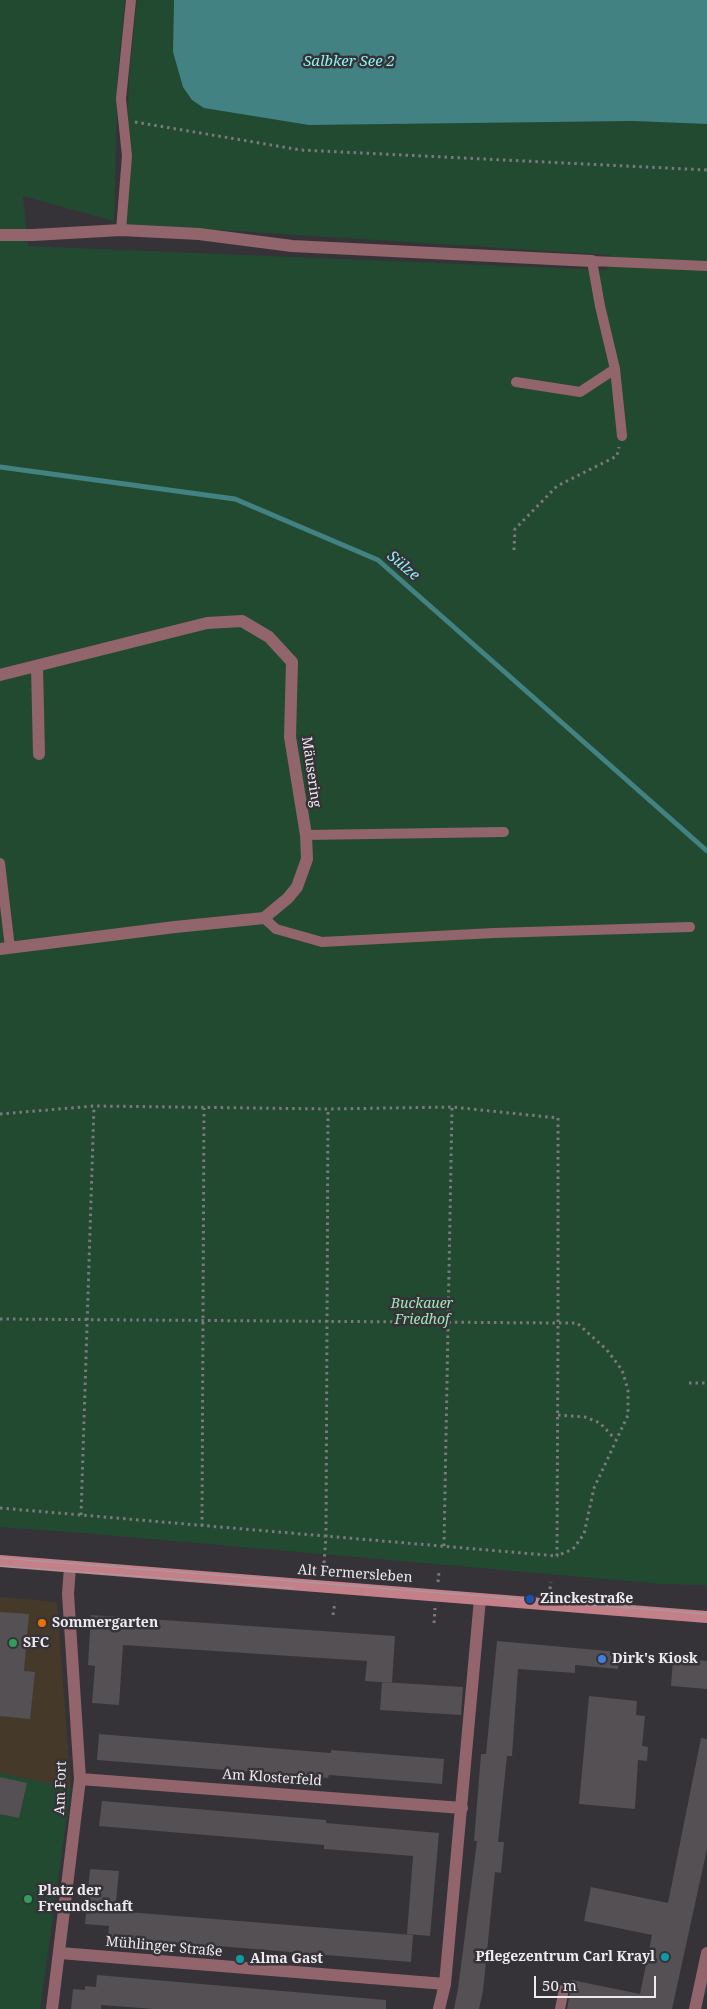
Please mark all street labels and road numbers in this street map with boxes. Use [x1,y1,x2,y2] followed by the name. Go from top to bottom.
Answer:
[298,736,324,808] street label: Mäusering
[297,1562,413,1586] street label: Alt Fermersleben
[52,1761,70,1815] street label: Am Fort
[222,1766,322,1790] street label: Am Klosterfeld
[105,1934,223,1960] street label: Mühlinger Straße

